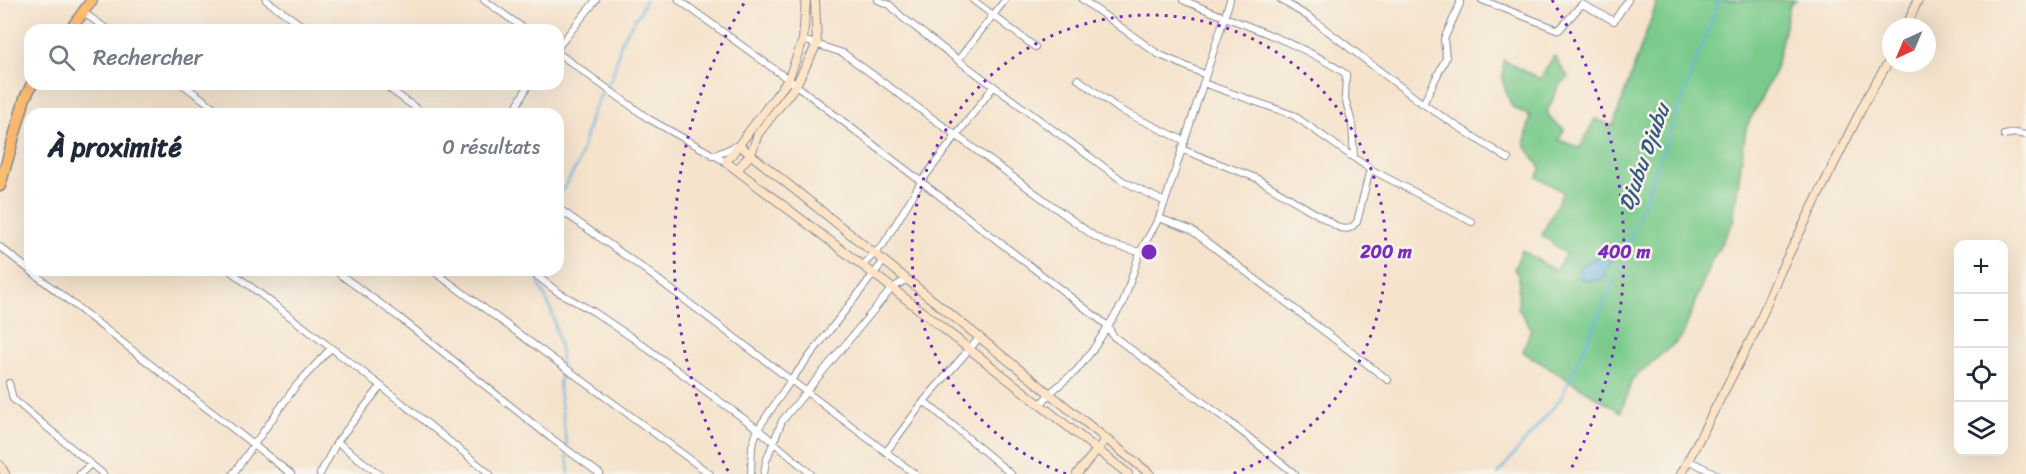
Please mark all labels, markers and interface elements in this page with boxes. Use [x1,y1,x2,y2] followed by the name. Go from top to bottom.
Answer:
[1882,18,1936,72] north arrow
[24,24,564,90] search box
[93,38,203,77] text: Rechercher
[45,41,78,74] icon: search
[1607,96,1682,216] water label: Djubu Djubu
[48,124,182,170] text: À proximité
[442,130,540,165] text: 0 résultats
[1359,236,1412,268] text: 200 m
[1597,236,1650,268] text: 400 m
[1954,240,2008,456] map controls
[1954,240,2008,294] button: +
[1139,242,1159,262] centre of rings
[1954,294,2008,348] button: −
[1954,348,2008,402] button: locate
[1954,402,2008,456] button: layers

